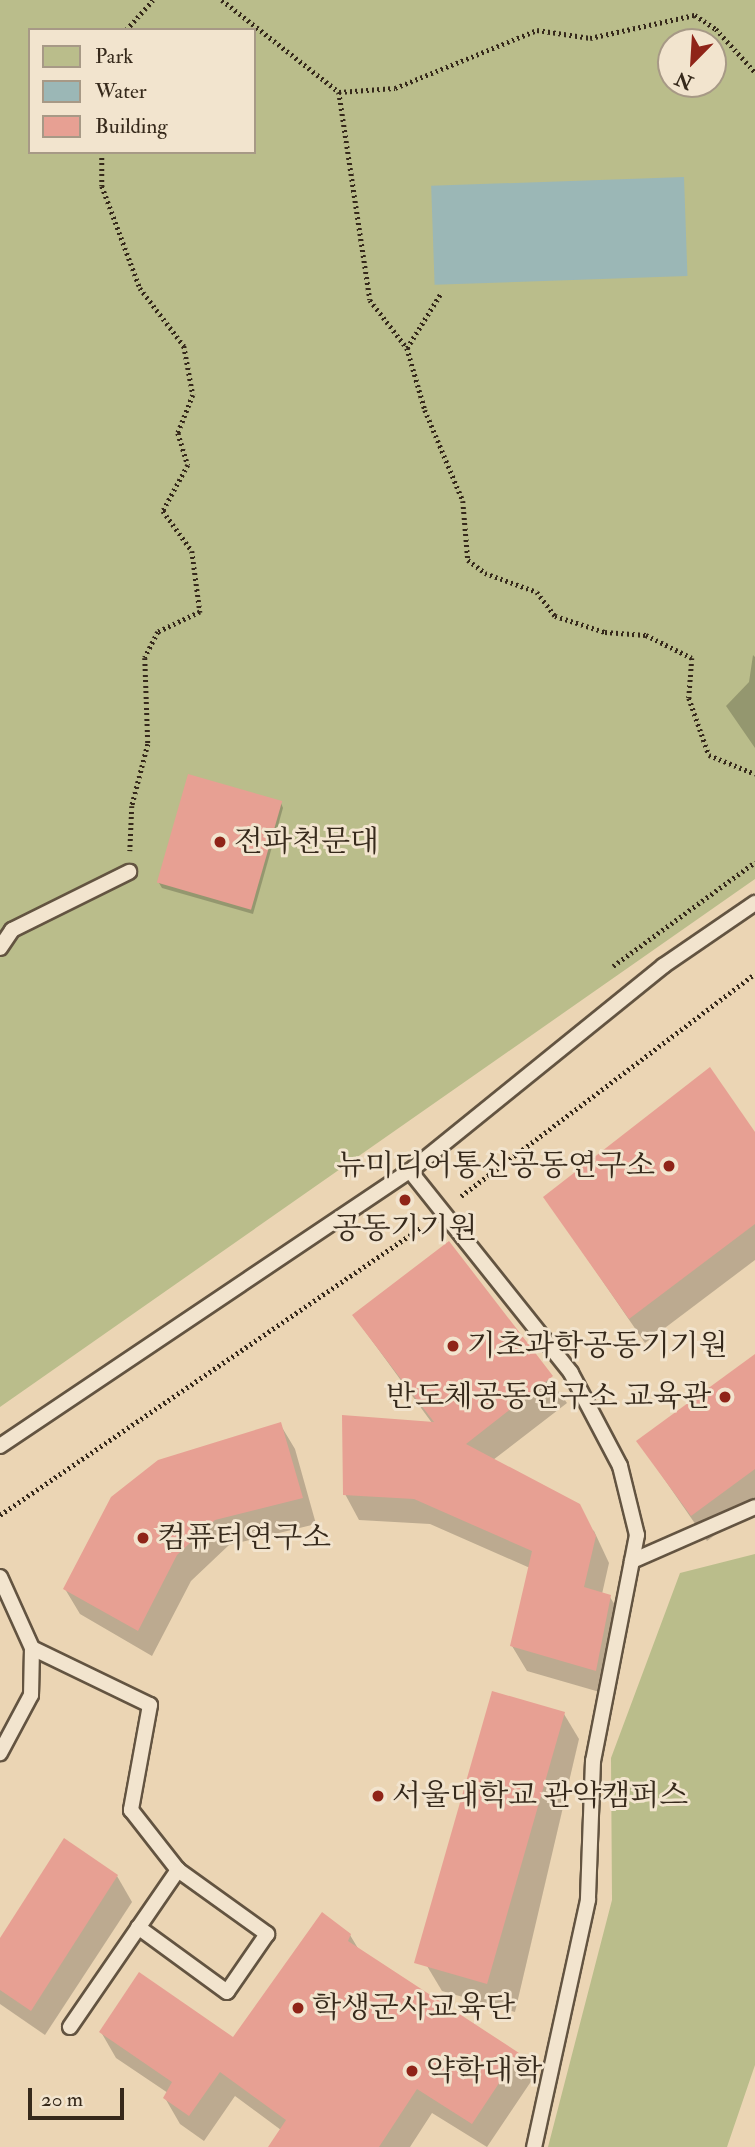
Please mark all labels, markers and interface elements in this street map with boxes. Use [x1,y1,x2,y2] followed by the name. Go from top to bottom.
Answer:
[28,28,256,154] legend
[657,28,727,98] north arrow
[95,43,133,70] text: Park
[672,66,697,95] text: N
[95,78,147,105] text: Water
[95,113,168,140] text: Building
[234,824,379,860] place label: 전파천문대
[212,834,228,850] marker: 전파천문대
[336,1148,655,1184] place label: 뉴미디어통신공동연구소
[661,1158,677,1174] marker: 뉴미디어통신공동연구소
[397,1192,413,1208] marker: 공동기기원
[333,1211,477,1247] place label: 공동기기원
[467,1328,728,1364] place label: 기초과학공동기기원
[445,1338,461,1354] marker: 기초과학공동기기원
[386,1379,711,1415] place label: 반도체공동연구소 교육관
[717,1389,733,1405] marker: 반도체공동연구소 교육관
[157,1520,331,1556] place label: 컴퓨터연구소
[135,1530,151,1546] marker: 컴퓨터연구소
[392,1778,688,1814] place label: 서울대학교 관악캠퍼스
[370,1788,386,1804] marker: 서울대학교 관악캠퍼스
[312,1990,515,2026] place label: 학생군사교육단
[290,2000,306,2016] marker: 학생군사교육단
[426,2053,542,2089] place label: 약학대학
[404,2063,420,2079] marker: 약학대학
[32,2074,128,2118] scale bar
[41,2086,83,2113] text: 20 m

